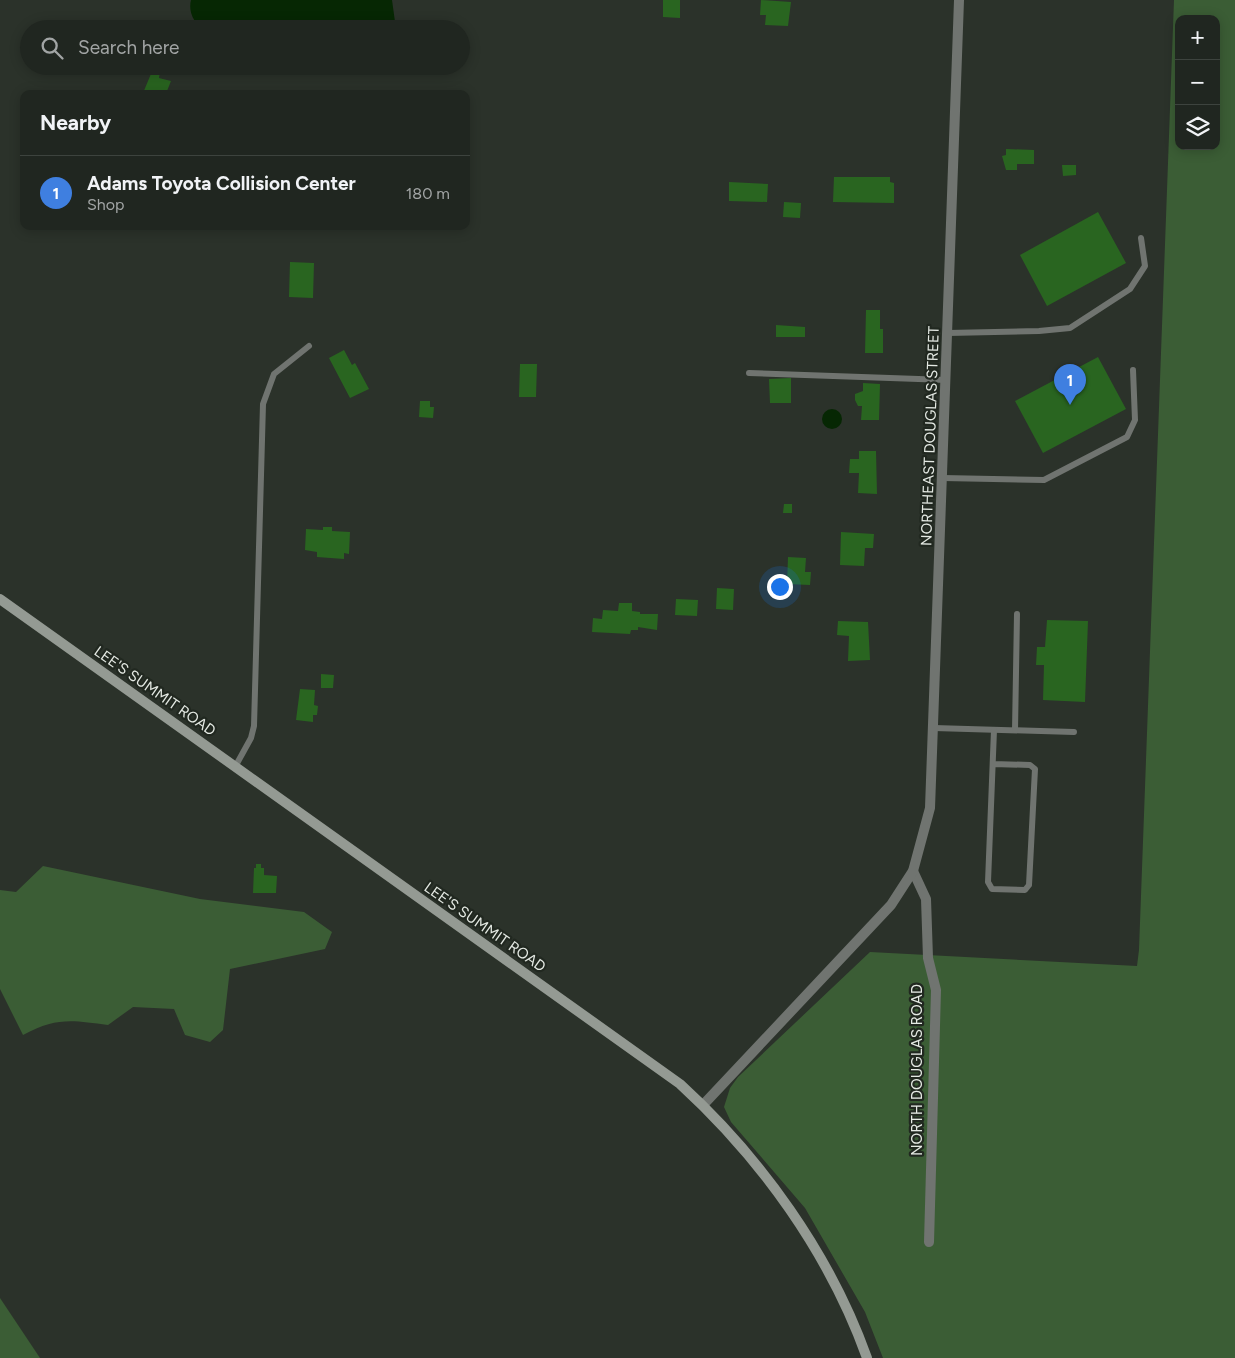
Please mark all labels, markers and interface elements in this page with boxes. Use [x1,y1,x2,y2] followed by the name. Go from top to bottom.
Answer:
[1175,15,1220,150] map controls
[1175,15,1220,60] button: +
[20,20,470,75] search box
[38,34,66,62] icon: search
[78,36,180,59] text: Search here
[1175,60,1220,105] button: −
[1175,105,1220,150] button: layers
[40,110,111,135] text: Nearby
[87,172,356,195] text: Adams Toyota Collision Center
[53,184,59,203] text: 1
[406,184,450,203] text: 180 m
[87,195,125,214] text: Shop
[917,325,943,546] street label: NORTHEAST DOUGLAS STREET
[1054,364,1086,405] pin: 1
[767,574,793,600] your location
[91,642,219,740] street label: LEE'S SUMMIT ROAD
[421,878,549,976] street label: LEE'S SUMMIT ROAD
[908,984,926,1156] street label: NORTH DOUGLAS ROAD

